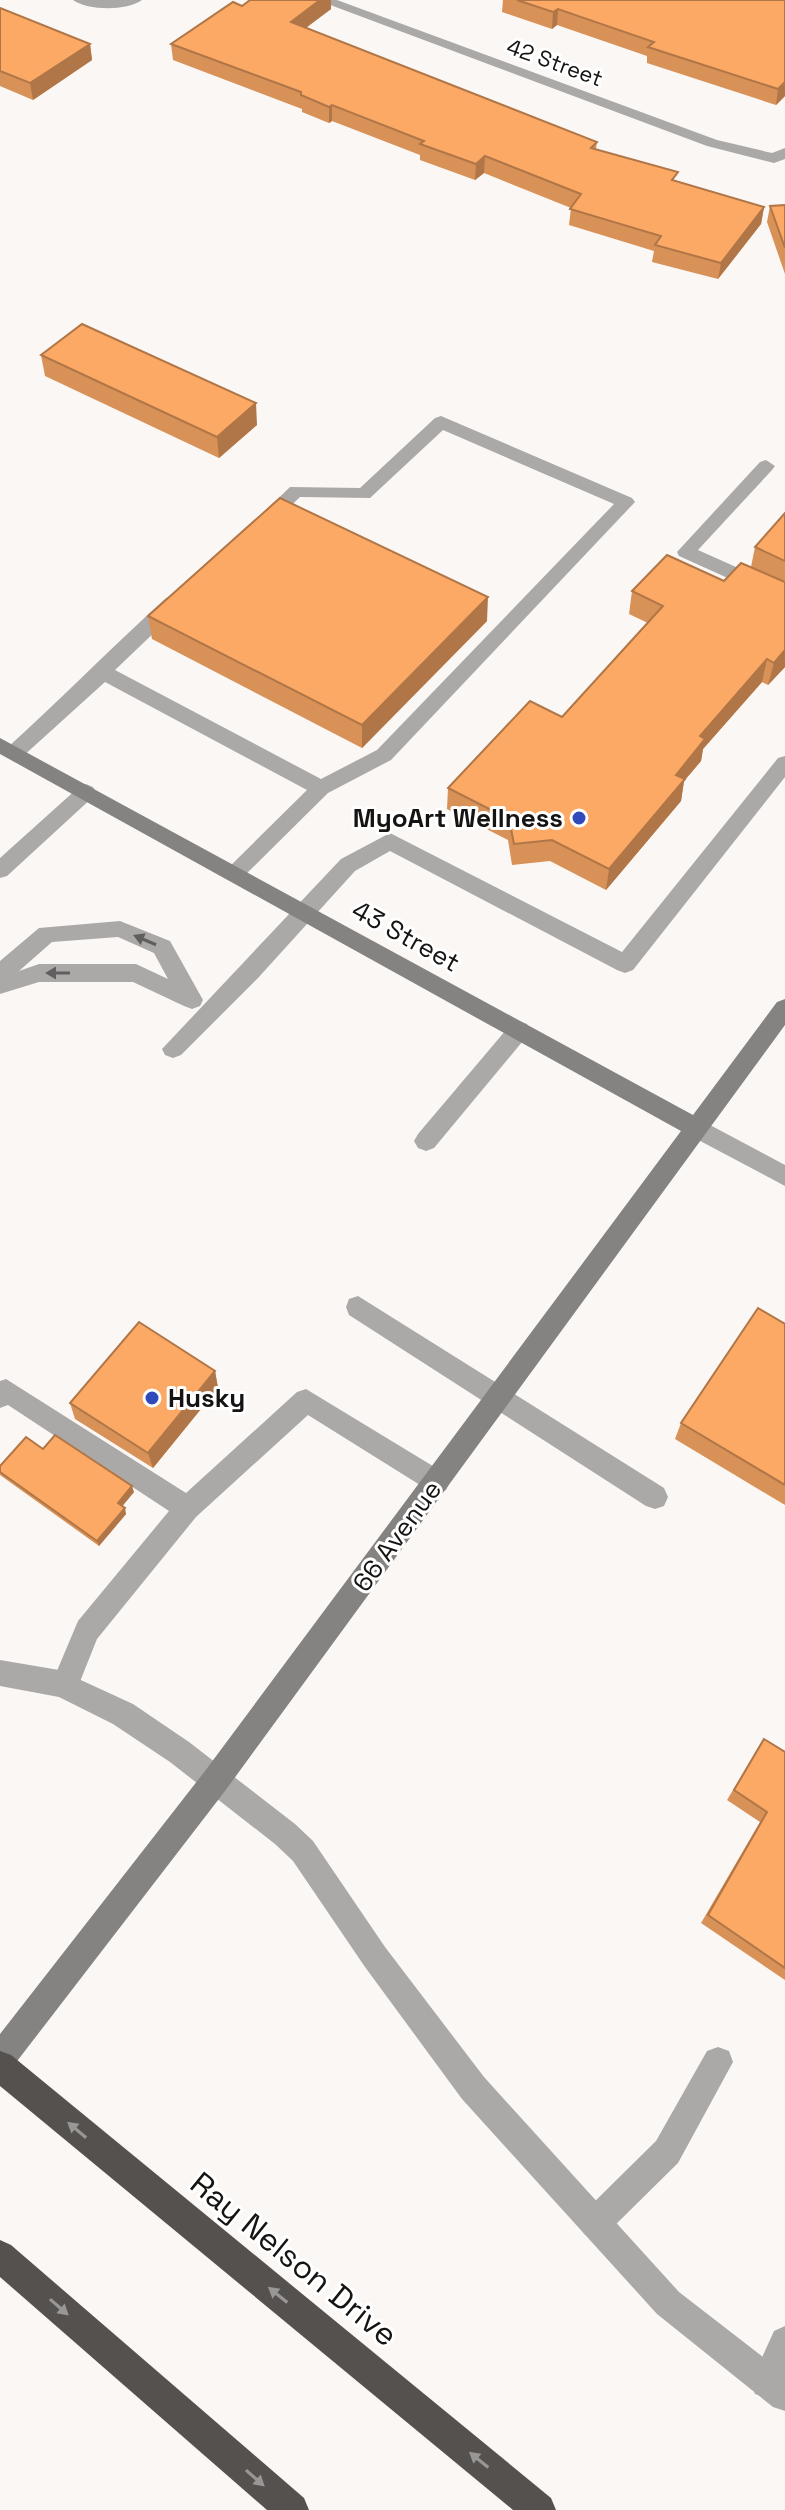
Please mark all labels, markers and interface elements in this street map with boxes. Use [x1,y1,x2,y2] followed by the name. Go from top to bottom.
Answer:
[503,32,607,92] street label: 42 Street
[353,801,563,835] place label: MyoArt Wellness
[570,809,588,827] marker: MyoArt Wellness
[346,893,466,979] street label: 43 Street
[133,933,157,946] one-way arrow
[45,967,70,979] one-way arrow
[168,1381,245,1415] place label: Husky
[143,1389,161,1407] marker: Husky
[345,1473,449,1599] street label: 66 Avenue
[67,2122,87,2139] one-way arrow
[182,2163,406,2355] street label: Ray Nelson Drive
[268,2287,288,2304] one-way arrow
[49,2298,68,2316] one-way arrow
[469,2453,489,2469] one-way arrow
[245,2469,265,2486] one-way arrow

